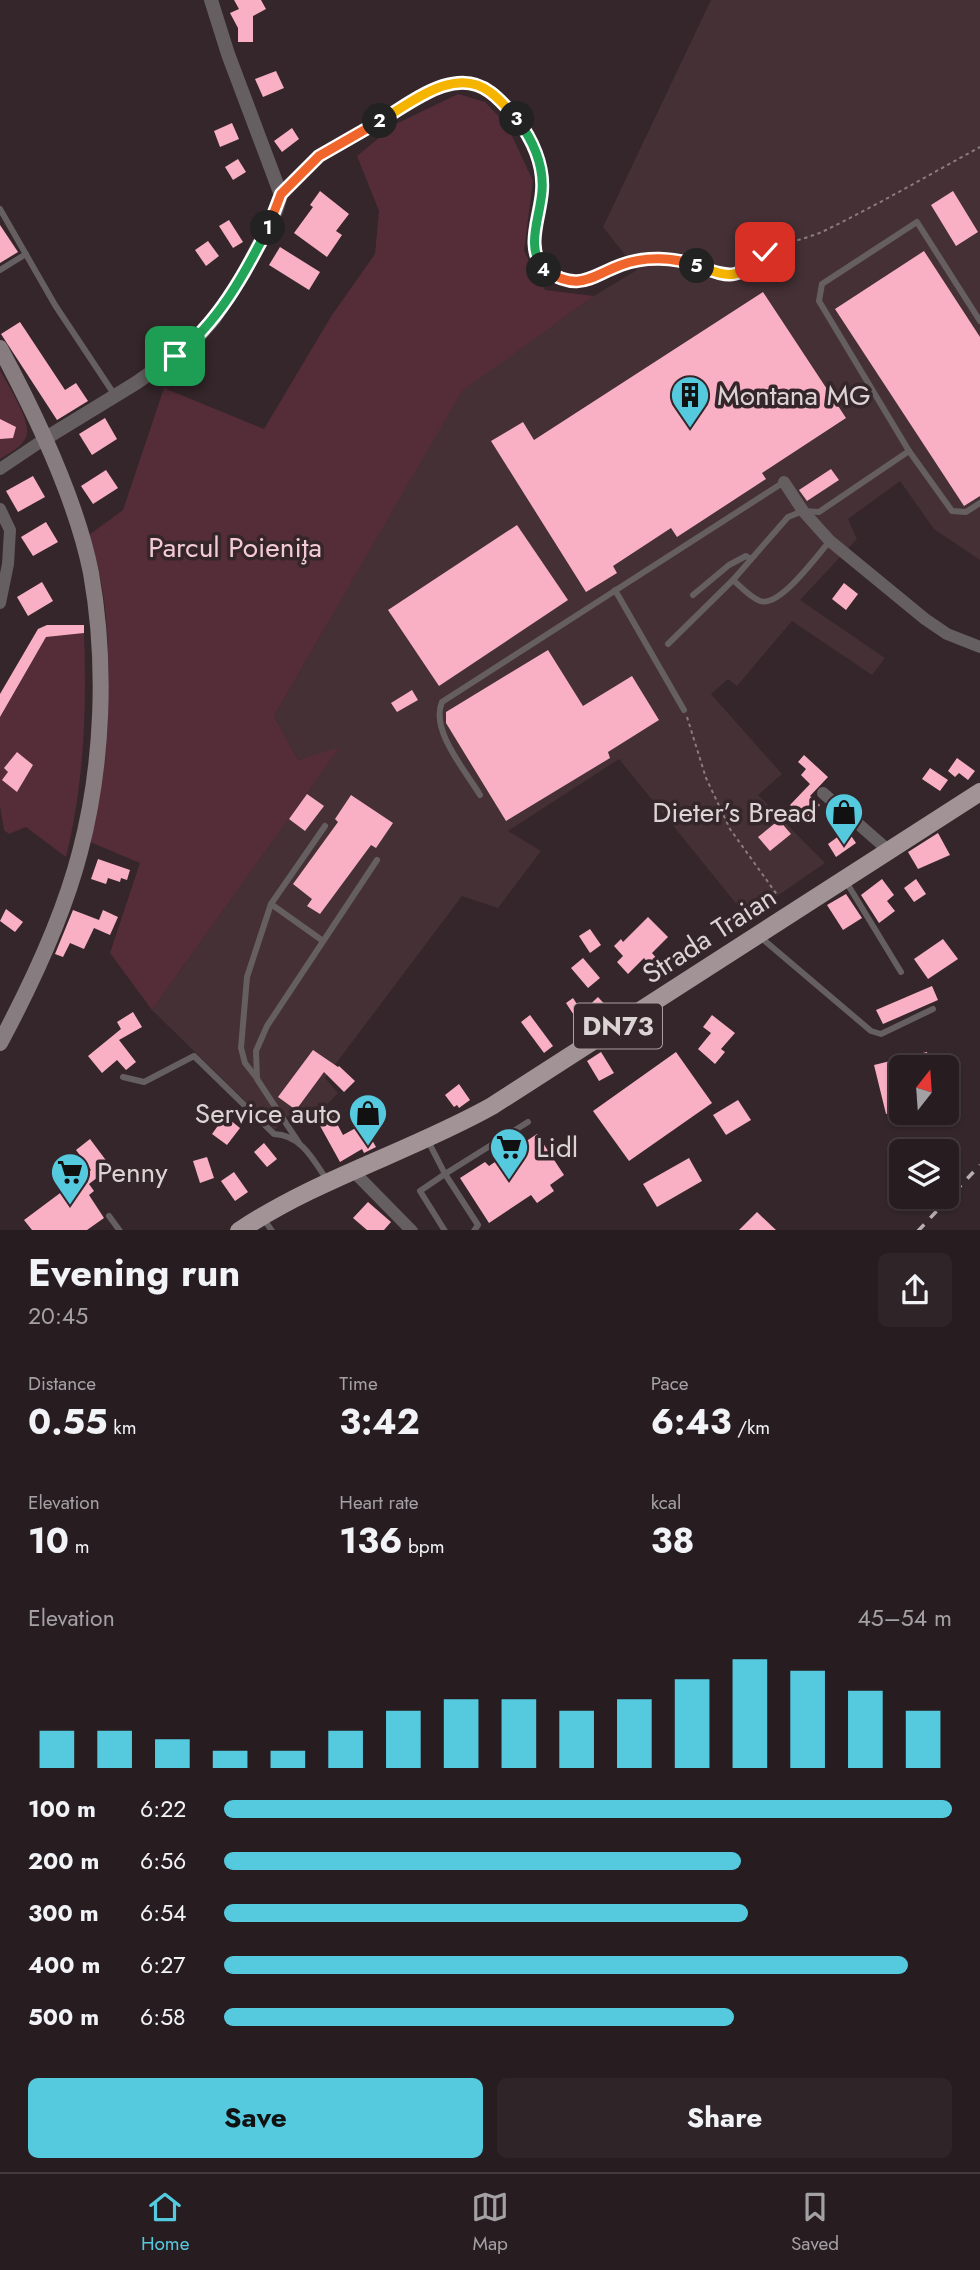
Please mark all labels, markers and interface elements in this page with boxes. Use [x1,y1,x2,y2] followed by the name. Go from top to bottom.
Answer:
[500,102,534,136] pin: 3
[362,104,398,138] pin: 2
[511,105,522,132] text: 3
[373,107,386,134] text: 2
[250,210,286,246] pin: 1
[263,214,272,241] text: 1
[735,222,795,282] pin
[746,233,784,271] icon: check
[680,248,714,284] pin: 5
[526,252,562,288] pin: 4
[690,252,703,279] text: 5
[537,256,550,283] text: 4
[145,326,205,386] pin
[156,337,194,375] icon: arrive
[669,374,711,429] building icon: Montana MG
[717,375,871,416] place label: Montana MG
[148,527,322,568] park label: Parcul Poieniţa
[823,791,865,846] shop icon: Dieter’s Bread
[652,792,817,833] place label: Dieter’s Bread
[634,877,784,994] street label: Strada Traian
[574,1004,662,1049] road number: DN73
[889,1055,959,1125] north arrow
[889,1055,959,1209] map controls
[347,1092,389,1147] shop icon: Service auto
[195,1093,341,1134] place label: Service auto
[488,1126,530,1181] supermarket icon: Lidl
[536,1127,578,1168] place label: Lidl
[889,1139,959,1209] button: layers
[49,1151,91,1206] supermarket icon: Penny
[97,1152,168,1193] place label: Penny
[28,1245,240,1300] text: Evening run
[878,1253,952,1327] button: share
[28,1299,88,1333] text: 20:45
[28,1370,96,1397] text: Distance
[339,1370,378,1397] text: Time
[651,1370,689,1397] text: Pace
[28,1397,108,1447] text: 0.55
[339,1397,420,1447] text: 3:42
[651,1397,732,1447] text: 6:43
[108,1414,136,1441] text: km
[732,1414,770,1441] text: /km
[28,1489,100,1516] text: Elevation
[339,1489,419,1516] text: Heart rate
[651,1489,681,1516] text: kcal
[28,1516,69,1566] text: 10
[339,1516,402,1566] text: 136
[651,1516,694,1566] text: 38
[69,1533,90,1560] text: m
[402,1533,444,1560] text: bpm
[28,1601,115,1635] text: Elevation
[857,1601,952,1635] text: 45–54 m
[28,1792,96,1826] text: 100 m
[140,1792,186,1826] text: 6:22
[28,1844,99,1878] text: 200 m
[140,1844,186,1878] text: 6:56
[28,1896,99,1930] text: 300 m
[140,1896,187,1930] text: 6:54
[28,1948,100,1982] text: 400 m
[140,1948,185,1982] text: 6:27
[28,2000,99,2034] text: 500 m
[140,2000,186,2034] text: 6:58
[28,2078,483,2158] button: Save
[497,2078,952,2158] button: Share
[141,2188,189,2257] tab: Home
[471,2188,509,2257] tab: Map
[791,2188,839,2257] tab: Saved

